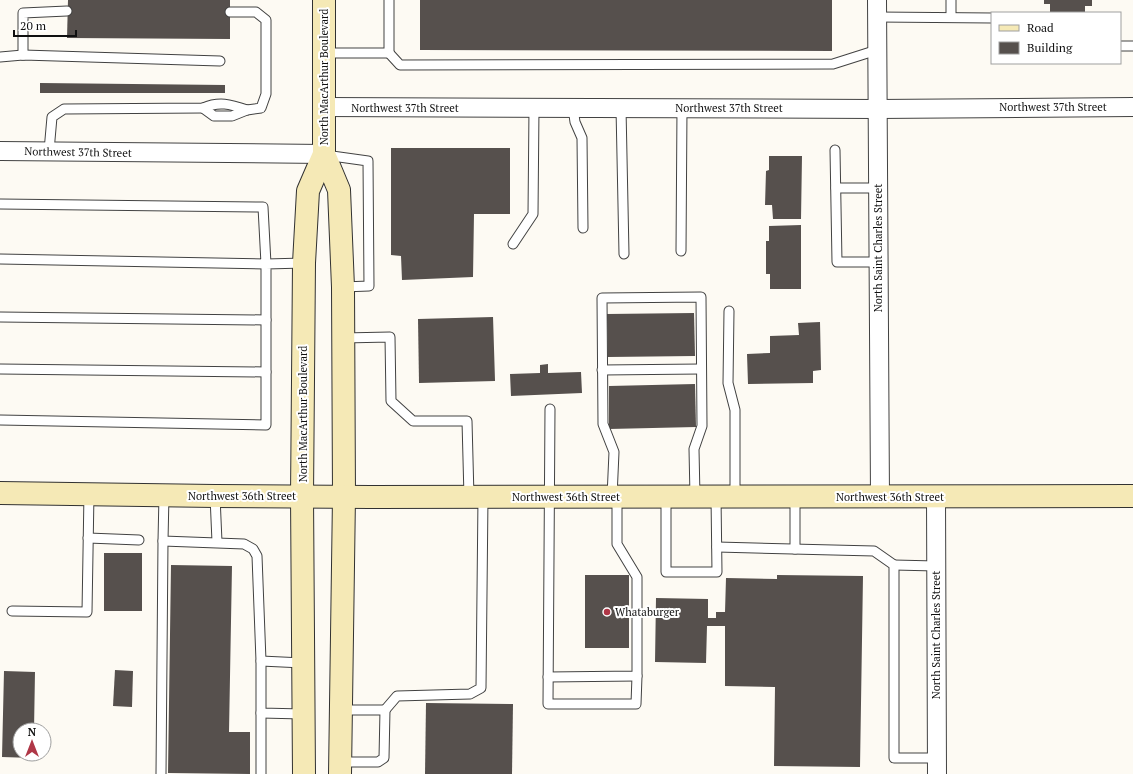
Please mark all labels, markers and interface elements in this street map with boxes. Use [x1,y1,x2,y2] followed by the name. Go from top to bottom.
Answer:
[317,9,331,145] street label: North MacArthur Boulevard
[14,12,76,38] scale bar
[991,12,1121,64] legend
[20,18,47,33] text: 20 m
[1027,20,1054,35] text: Road
[1027,40,1073,55] text: Building
[999,100,1107,114] street label: Northwest 37th Street
[351,101,459,115] street label: Northwest 37th Street
[675,101,783,115] street label: Northwest 37th Street
[24,144,132,160] street label: Northwest 37th Street
[871,184,885,312] street label: North Saint Charles Street
[296,346,310,482] street label: North MacArthur Boulevard
[188,489,296,503] street label: Northwest 36th Street
[512,490,620,504] street label: Northwest 36th Street
[836,490,944,504] street label: Northwest 36th Street
[929,571,943,699] street label: North Saint Charles Street
[615,605,680,619] place label: Whataburger
[602,607,612,617] marker: Whataburger
[12,722,52,762] north arrow
[28,725,37,739] text: N

